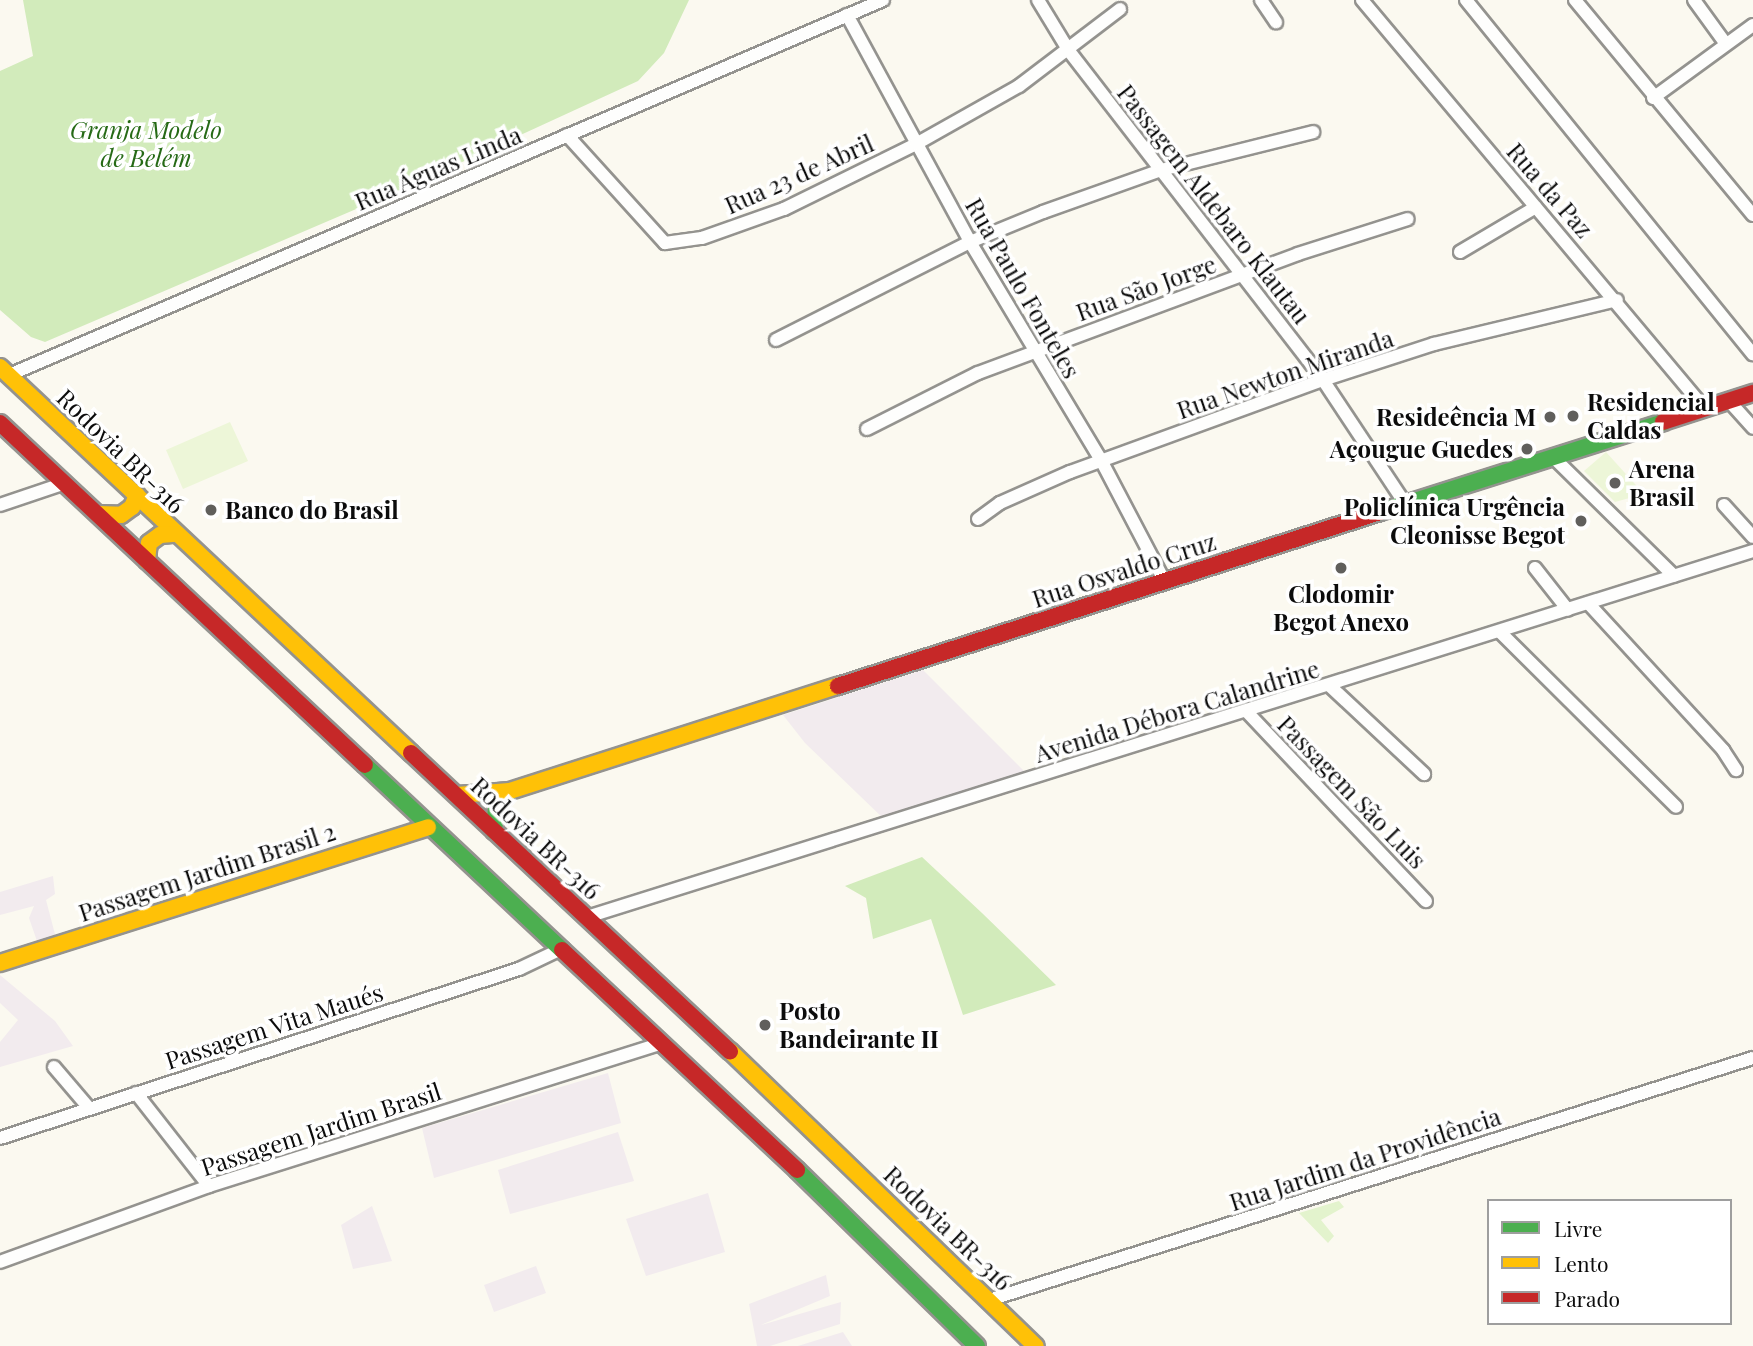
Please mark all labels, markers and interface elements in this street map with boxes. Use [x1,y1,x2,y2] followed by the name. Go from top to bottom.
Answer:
[1111,78,1317,330] street label: Passagem Aldebaro Klautau
[70,116,222,172] park label: Granja Modelo de Belém
[350,120,526,216] street label: Rua Águas Linda
[720,128,878,220] street label: Rua 23 de Abril
[1501,137,1599,243] street label: Rua da Paz
[960,193,1086,383] street label: Rua Paulo Fonteles
[1072,249,1220,327] street label: Rua São Jorge
[1173,323,1397,425] street label: Rua Newton Miranda
[51,383,191,519] street label: Rodovia BR-316
[1587,388,1715,444] place label: Residencial Caldas
[1376,403,1536,431] place label: Resideência M
[1565,408,1581,424] marker: Residencial Caldas
[1542,409,1558,425] marker: Resideência M
[1330,435,1513,463] place label: Açougue Guedes
[1519,441,1535,457] marker: Açougue Guedes
[1629,455,1695,511] place label: Arena Brasil
[1607,475,1623,491] marker: Arena Brasil
[1344,493,1565,549] place label: Policlínica Urgência Cleonisse Begot
[225,496,399,524] place label: Banco do Brasil
[203,502,219,518] marker: Banco do Brasil
[1571,511,1591,531] marker: Policlínica Urgência Cleonisse Begot
[1028,527,1220,613] street label: Rua Osvaldo Cruz
[1333,560,1349,576] marker: Clodomir Begot Anexo
[1272,580,1410,636] place label: Clodomir Begot Anexo
[1031,654,1323,768] street label: Avenida Débora Calandrine
[1272,710,1432,874] street label: Passagem São Luis
[465,771,607,905] street label: Rodovia BR-316
[75,817,339,927] street label: Passagem Jardim Brasil 2
[161,977,387,1075] street label: Passagem Vita Maués
[779,997,939,1053] place label: Posto Bandeirante II
[757,1017,773,1033] marker: Posto Bandeirante II
[197,1077,445,1181] street label: Passagem Jardim Brasil
[1225,1101,1505,1217] street label: Rua Jardim da Providência
[878,1160,1018,1296] street label: Rodovia BR-316
[1487,1199,1732,1325] legend
[1554,1214,1602,1242] text: Livre
[1554,1249,1608,1277] text: Lento
[1554,1284,1620,1312] text: Parado

